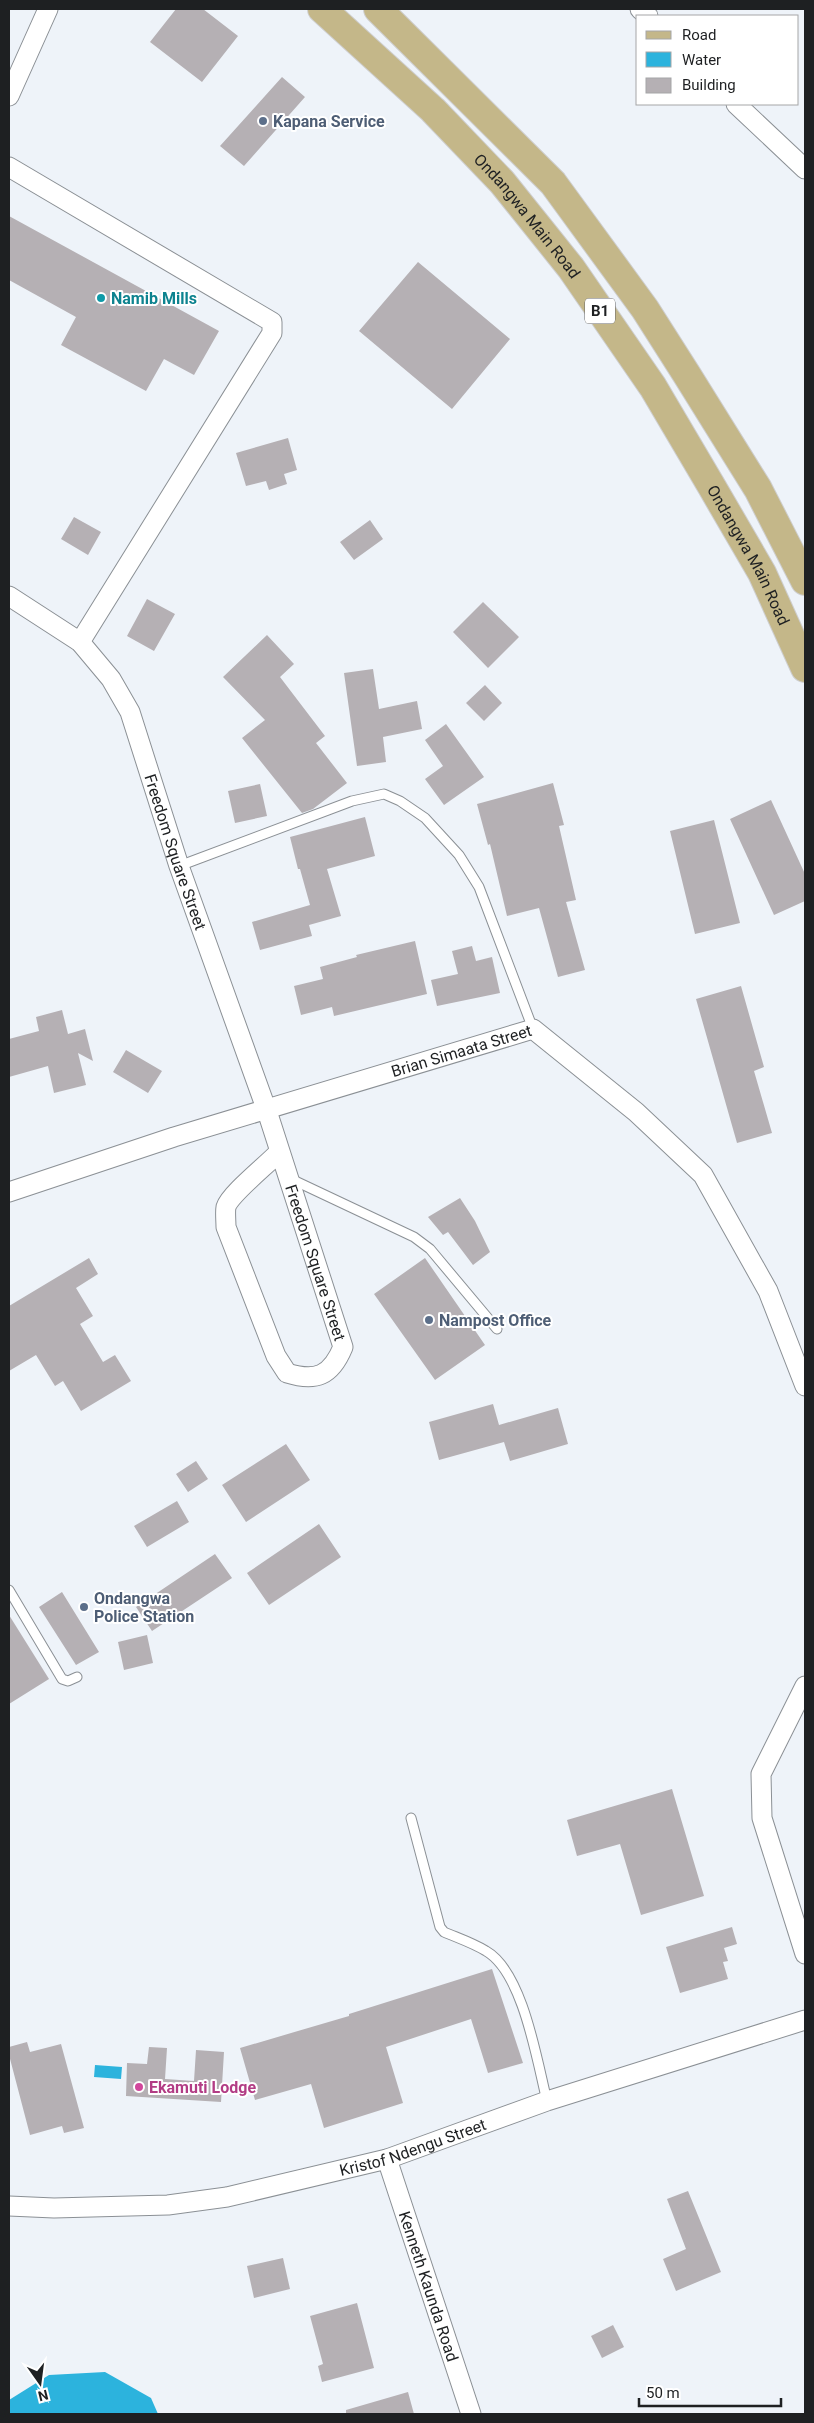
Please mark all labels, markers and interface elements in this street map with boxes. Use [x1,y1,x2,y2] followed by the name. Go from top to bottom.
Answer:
[636,15,799,105] legend
[682,26,716,44] text: Road
[682,51,721,69] text: Water
[682,76,736,94] text: Building
[273,112,385,131] place label: Kapana Service
[257,115,269,127] marker: Kapana Service
[470,150,585,282] street label: Ondangwa Main Road
[111,289,197,308] place label: Namib Mills
[95,292,107,304] marker: Namib Mills
[585,298,615,324] road number: B1
[703,482,794,628] street label: Ondangwa Main Road
[141,772,211,932] street label: Freedom Square Street
[389,1020,534,1081] street label: Brian Simaata Street
[282,1182,350,1343] street label: Freedom Square Street
[439,1311,552,1330] place label: Nampost Office
[423,1314,435,1326] marker: Nampost Office
[94,1589,194,1626] place label: Ondangwa Police Station
[78,1601,90,1613] marker: Ondangwa Police Station
[149,2078,256,2097] place label: Ekamuti Lodge
[133,2081,145,2093] marker: Ekamuti Lodge
[337,2114,488,2179] street label: Kristof Ndengu Street
[395,2209,463,2364] street label: Kenneth Kaunda Road
[15,2358,65,2408] north arrow
[639,2376,782,2408] scale bar
[646,2384,680,2402] text: 50 m
[36,2387,50,2405] text: N

